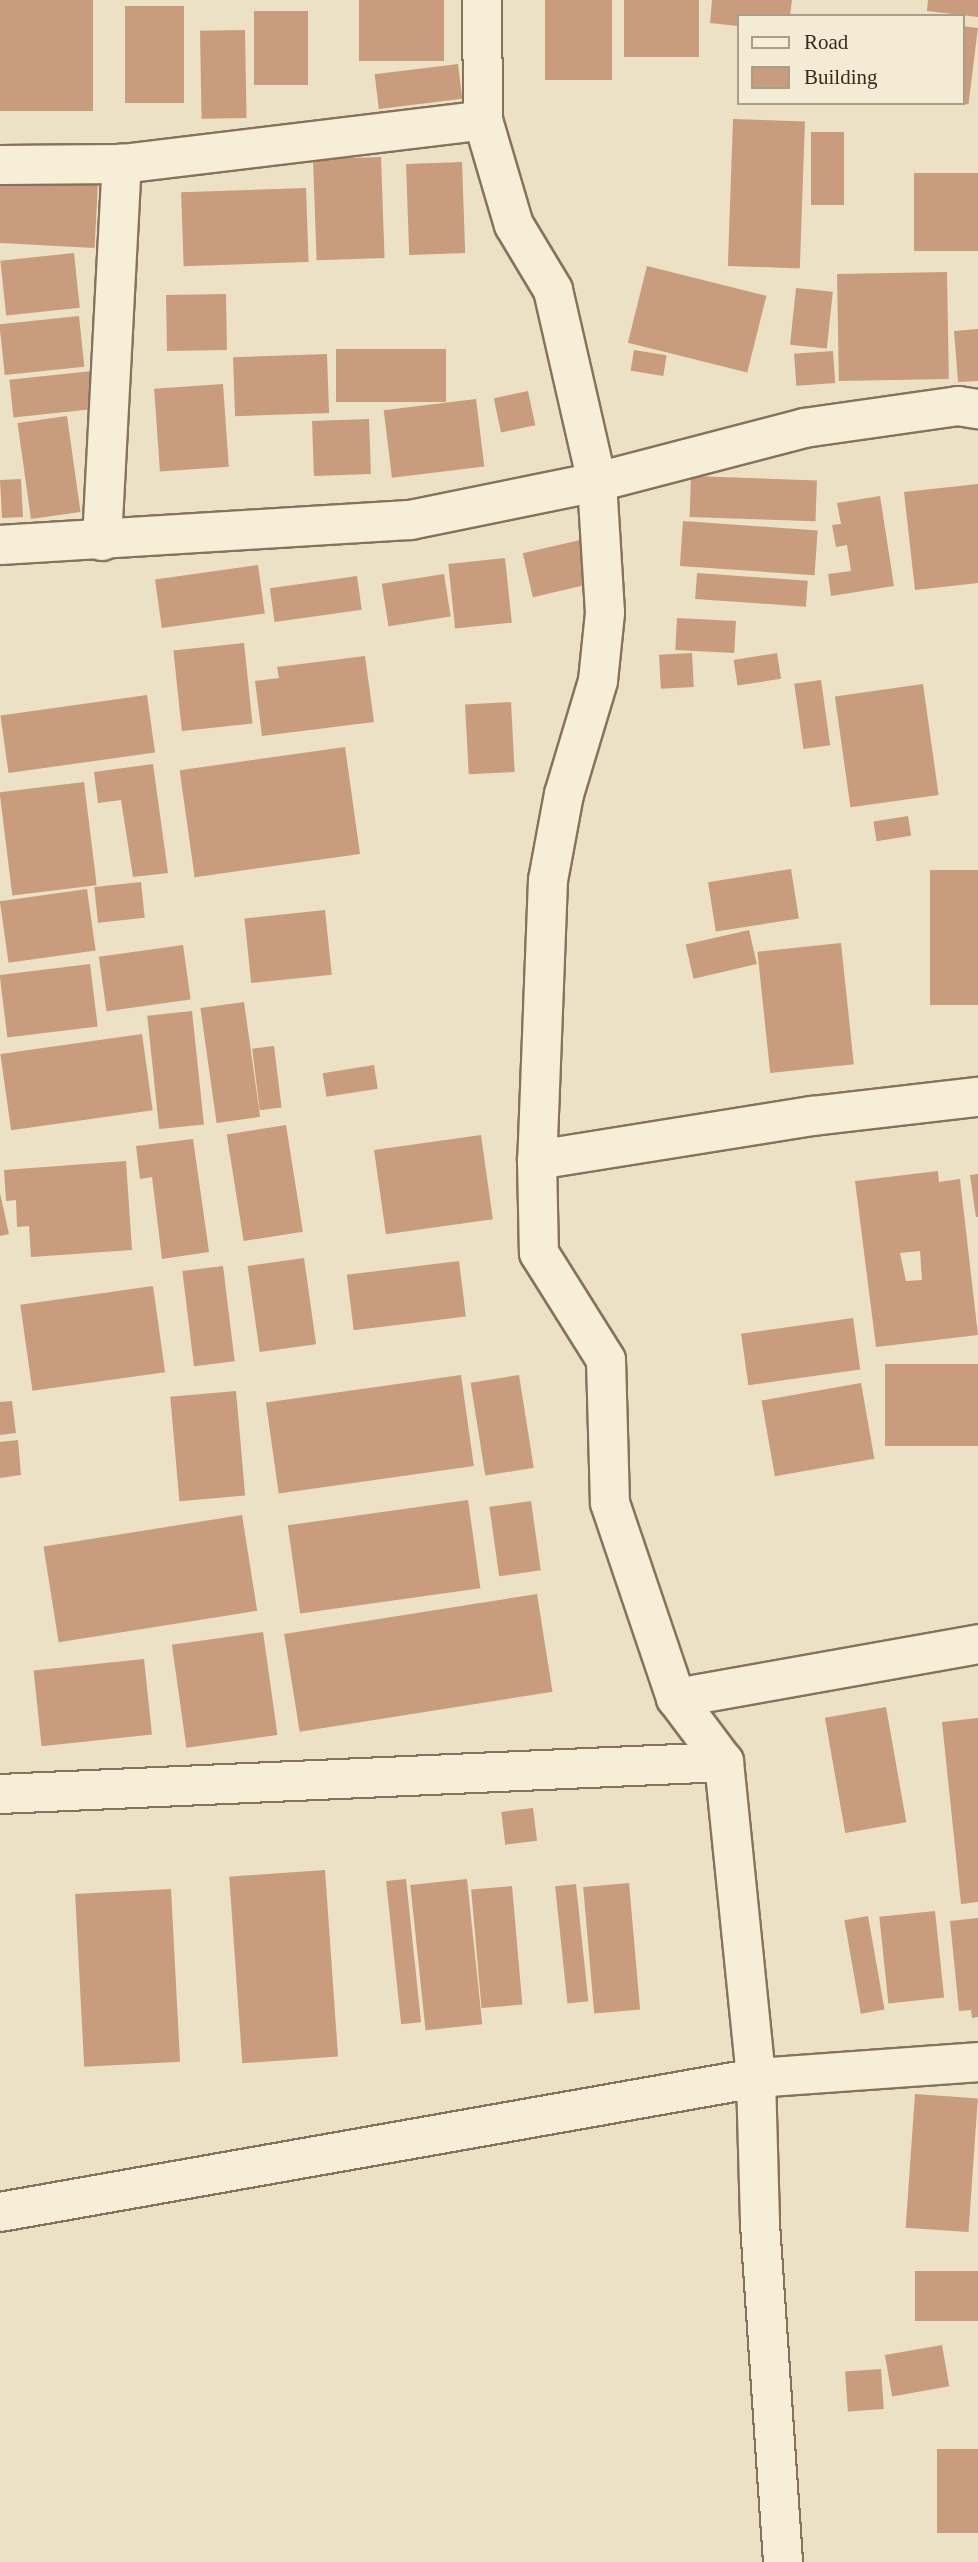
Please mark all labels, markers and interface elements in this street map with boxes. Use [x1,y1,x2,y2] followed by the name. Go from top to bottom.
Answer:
[736,14,964,105] legend
[804,30,848,54] text: Road
[804,65,878,89] text: Building

